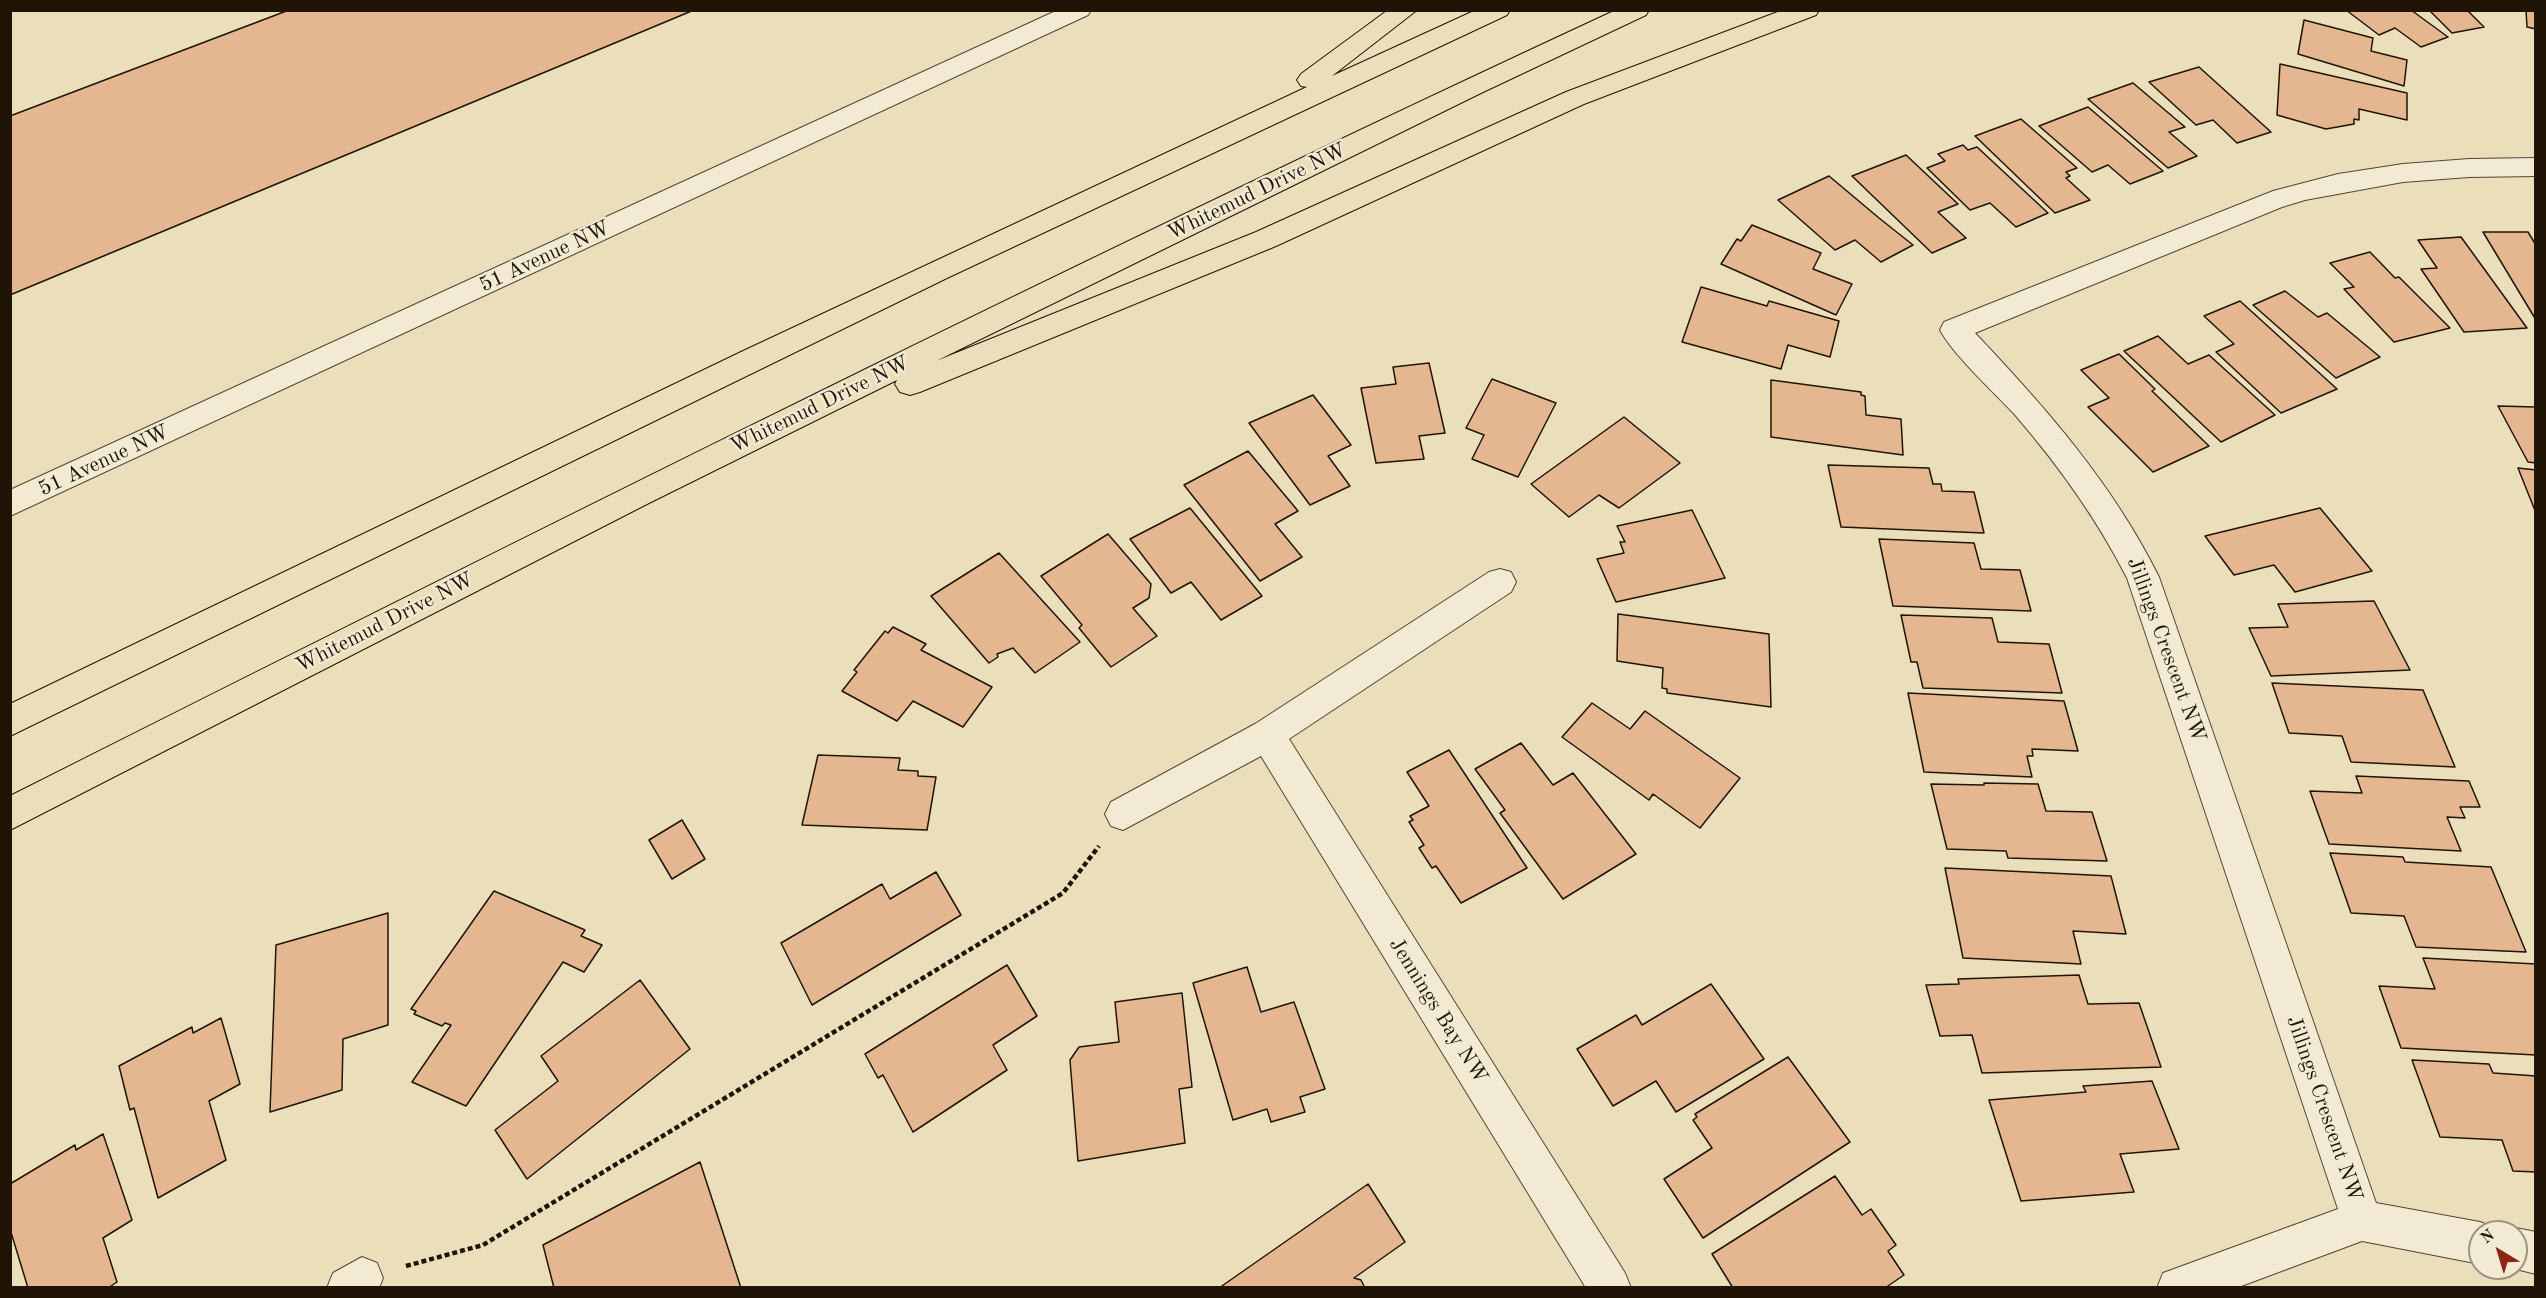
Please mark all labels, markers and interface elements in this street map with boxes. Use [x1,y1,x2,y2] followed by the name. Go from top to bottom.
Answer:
[1163,138,1351,246] street label: Whitemud Drive NW
[476,216,614,298] street label: 51 Avenue NW
[726,351,914,459] street label: Whitemud Drive NW
[35,420,173,502] street label: 51 Avenue NW
[2121,554,2211,746] street label: Jillings Crescent NW
[292,567,478,679] street label: Whitemud Drive NW
[1383,933,1493,1089] street label: Jennings Bay NW
[2280,1013,2368,1205] street label: Jillings Crescent NW
[2468,1220,2528,1280] north arrow
[2478,1227,2498,1247] text: N

